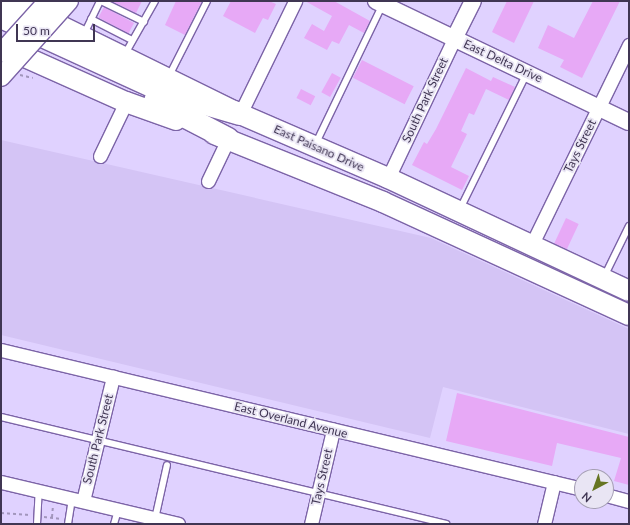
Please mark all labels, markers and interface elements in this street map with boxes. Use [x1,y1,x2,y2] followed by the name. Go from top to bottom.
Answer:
[18,16,97,42] scale bar
[23,23,50,38] text: 50 m
[461,36,545,86] street label: East Delta Drive
[399,55,451,145] street label: South Park Street
[561,117,599,175] street label: Tays Street
[271,122,367,174] street label: East Paisano Drive
[80,393,116,485] street label: South Park Street
[233,399,349,441] street label: East Overland Avenue
[309,447,335,507] street label: Tays Street
[574,469,614,509] north arrow
[579,490,594,505] text: N

